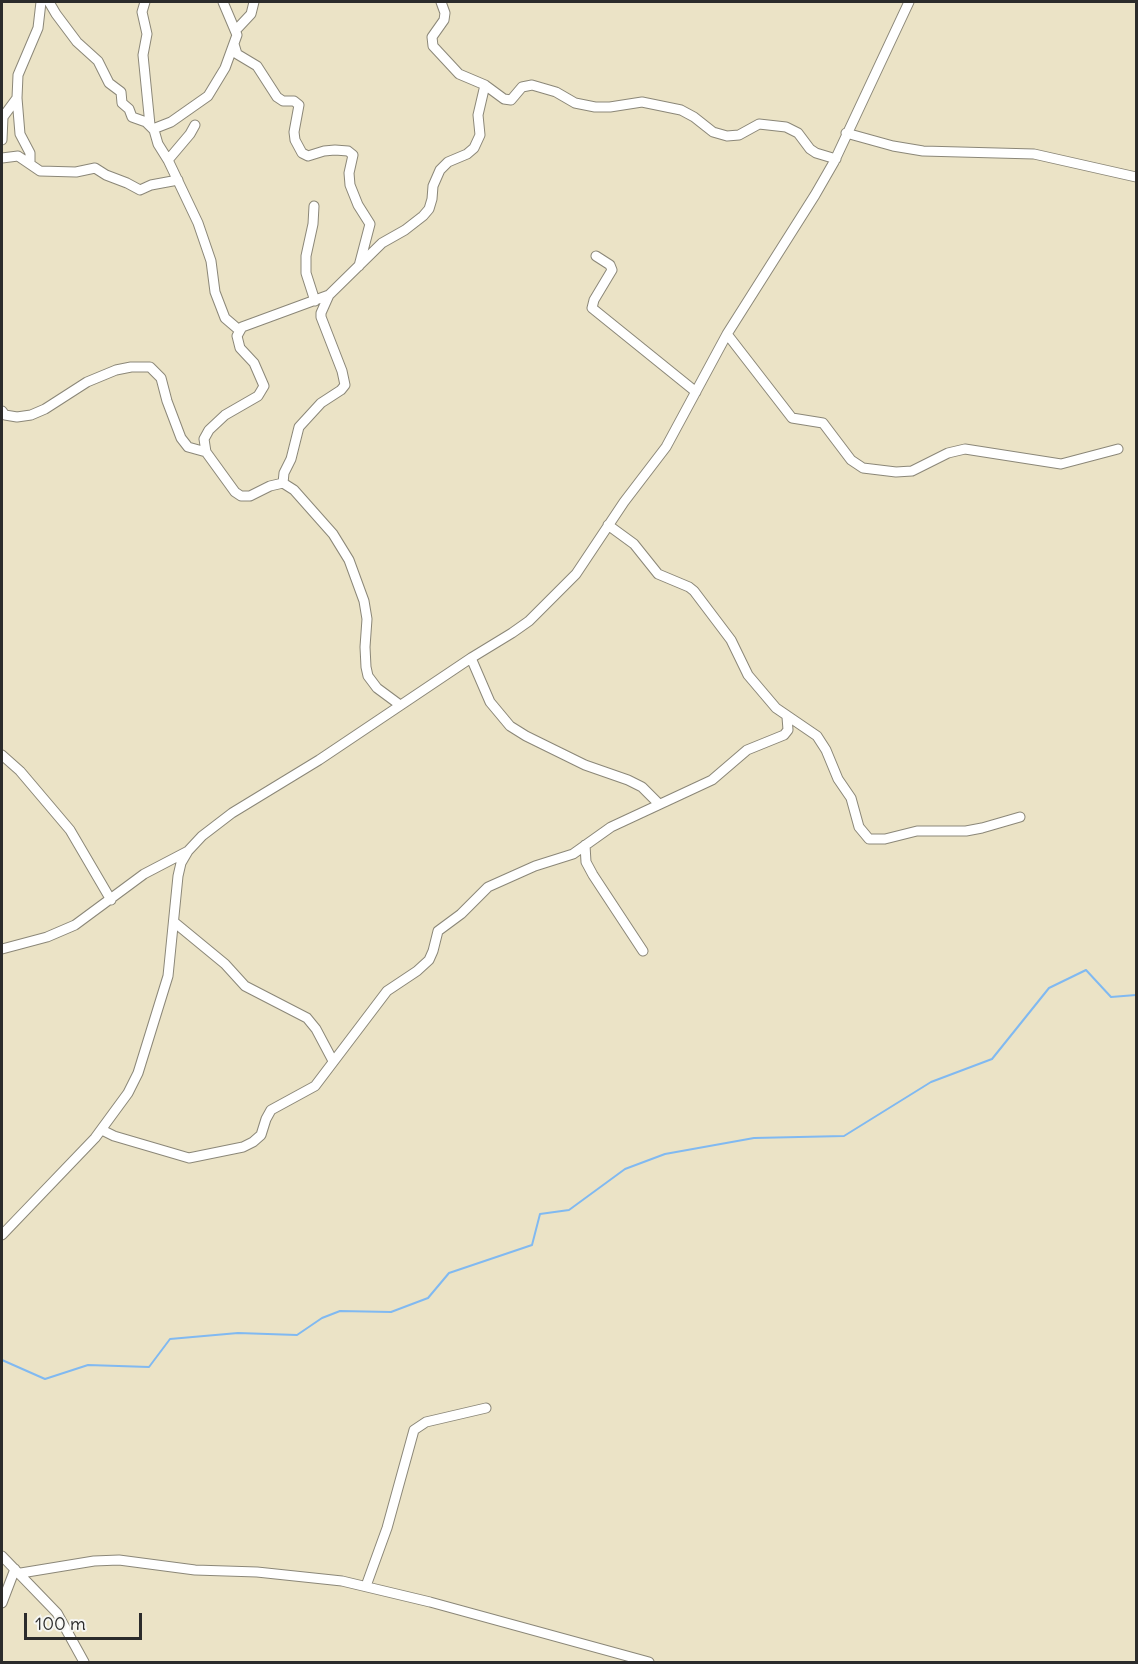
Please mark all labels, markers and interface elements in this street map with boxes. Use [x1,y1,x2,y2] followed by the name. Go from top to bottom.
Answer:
[27,1601,146,1639] scale bar
[35,1612,86,1635] text: 100 m

